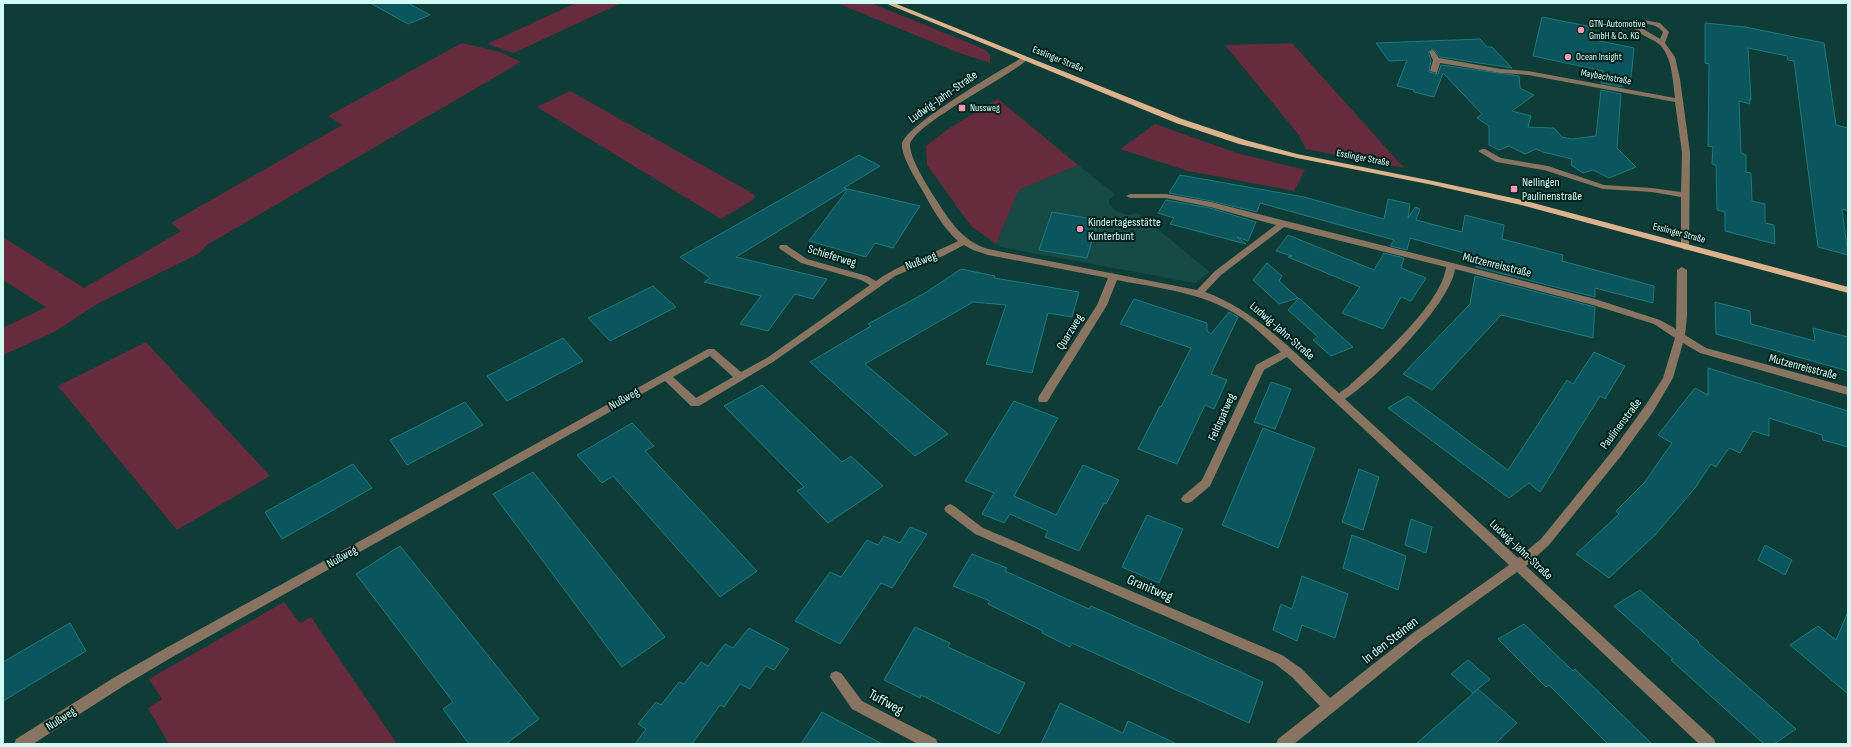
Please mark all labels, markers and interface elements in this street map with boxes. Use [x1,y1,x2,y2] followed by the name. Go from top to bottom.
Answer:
[1589,18,1645,42] place label: GTN-Automotive GmbH & Co. KG
[1576,25,1586,35] marker: GTN-Automotive GmbH & Co. KG
[1031,43,1085,75] street label: Esslinger Straße
[1576,51,1622,63] place label: Ocean Insight
[1563,52,1573,62] marker: Ocean Insight
[905,67,981,126] street label: Ludwig-Jahn-Straße
[1580,67,1632,87] street label: Maybachstraße
[970,102,1000,114] place label: Nussweg
[957,103,967,113] marker: Nussweg
[1335,147,1391,169] street label: Esslinger Straße
[1522,175,1582,204] place label: Nellingen Paulinenstraße
[1509,184,1519,194] marker: Nellingen Paulinenstraße
[1088,215,1161,244] place label: Kindertagesstätte Kunterbunt
[1651,220,1707,246] street label: Esslinger Straße
[1075,224,1085,234] marker: Kindertagesstätte Kunterbunt
[806,242,858,271] street label: Schieferweg
[903,248,939,274] street label: Nußweg
[1461,249,1533,281] street label: Mutzenreisstraße
[1246,299,1318,363] street label: Ludwig-Jahn-Straße
[1053,311,1087,353] street label: Quarzweg
[1767,351,1839,383] street label: Mutzenreisstraße
[606,384,642,413] street label: Nußweg
[1205,391,1239,443] street label: Feldspatweg
[1597,395,1645,452] street label: Paulinenstraße
[1486,517,1556,583] street label: Ludwig-Jahn-Straße
[324,542,360,571] street label: Nußweg
[1125,571,1176,605] street label: Granitweg
[1358,613,1422,667] street label: In den Steinen
[865,685,907,719] street label: Tuffweg
[43,704,79,734] street label: Nußweg

